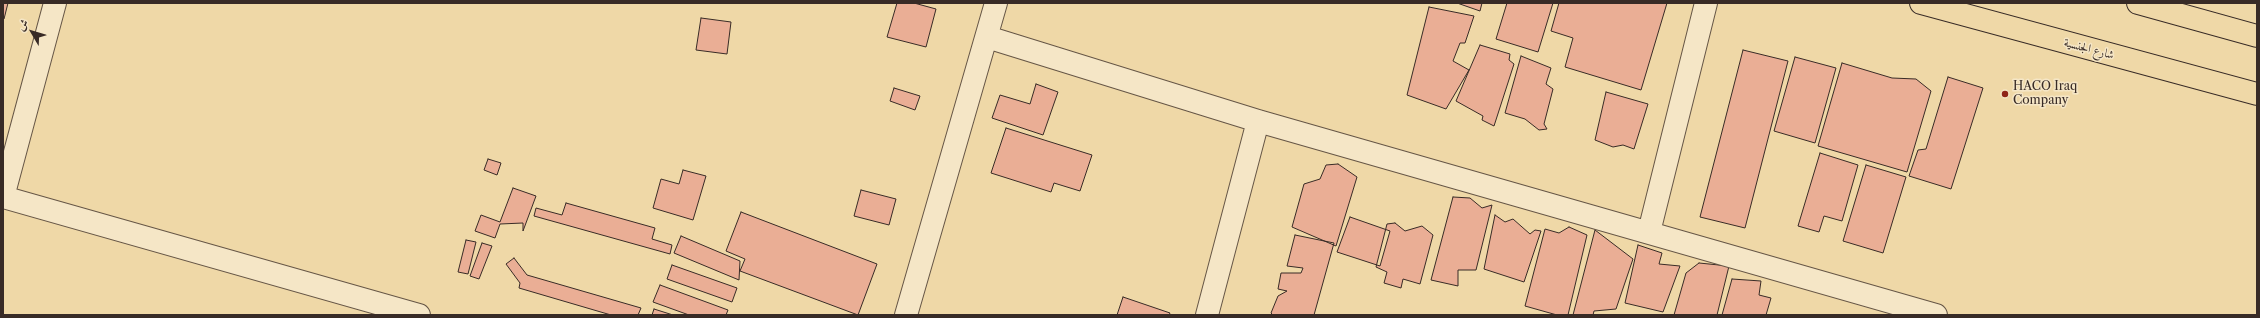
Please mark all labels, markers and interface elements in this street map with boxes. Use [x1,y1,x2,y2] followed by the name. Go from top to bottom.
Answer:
[12,12,52,52] north arrow
[14,16,31,33] text: ش
[2062,35,2116,63] street label: شارع الجنسية
[2013,80,2077,108] place label: HACO Iraq Company
[2000,89,2010,99] marker: HACO Iraq Company

